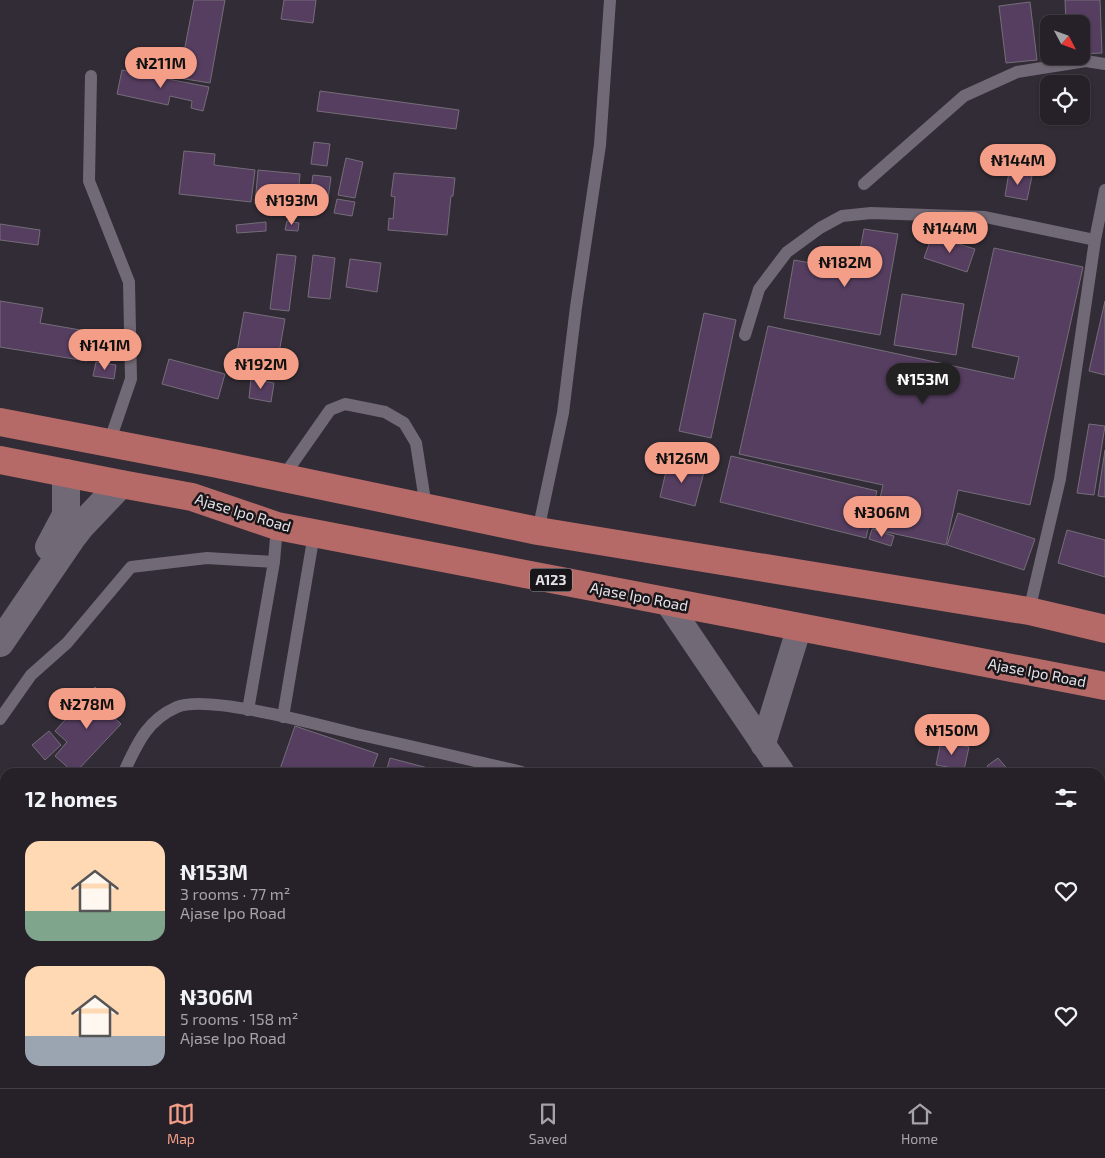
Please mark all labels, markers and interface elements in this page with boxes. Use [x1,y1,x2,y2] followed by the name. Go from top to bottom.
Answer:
[1040,15,1090,65] north arrow
[1040,15,1090,125] map controls
[126,46,196,89] pin: ₦211M
[136,53,186,72] text: ₦211M
[1040,75,1090,125] button: locate
[983,144,1053,186] pin: ₦144M
[991,150,1045,169] text: ₦144M
[257,184,327,226] pin: ₦193M
[266,190,318,209] text: ₦193M
[915,212,985,254] pin: ₦144M
[923,218,977,237] text: ₦144M
[810,246,880,288] pin: ₦182M
[818,252,872,271] text: ₦182M
[70,328,140,371] pin: ₦141M
[79,335,131,354] text: ₦141M
[226,348,296,390] pin: ₦192M
[235,354,287,373] text: ₦192M
[888,362,958,405] pin: ₦153M
[897,369,949,388] text: ₦153M
[647,442,717,484] pin: ₦126M
[656,448,708,467] text: ₦126M
[193,489,293,536] street label: Ajase Ipo Road
[847,496,917,538] pin: ₦306M
[854,502,910,521] text: ₦306M
[530,568,572,592] road number: A123
[589,578,690,615] street label: Ajase Ipo Road
[987,654,1088,691] street label: Ajase Ipo Road
[52,688,122,730] pin: ₦278M
[60,694,114,713] text: ₦278M
[917,714,987,756] pin: ₦150M
[926,720,978,739] text: ₦150M
[1052,784,1080,812] icon: filters
[25,786,117,811] text: 12 homes
[180,859,248,884] text: ₦153M
[65,861,125,921] icon: home
[1052,877,1080,905] icon: heart
[180,884,291,903] text: 3 rooms · 77 m²
[180,903,286,922] text: Ajase Ipo Road
[180,984,253,1009] text: ₦306M
[65,986,125,1046] icon: home
[1052,1002,1080,1030] icon: heart
[180,1009,298,1028] text: 5 rooms · 158 m²
[180,1028,286,1047] text: Ajase Ipo Road
[167,1100,195,1147] tab: Map
[529,1100,567,1147] tab: Saved
[901,1100,938,1147] tab: Home

